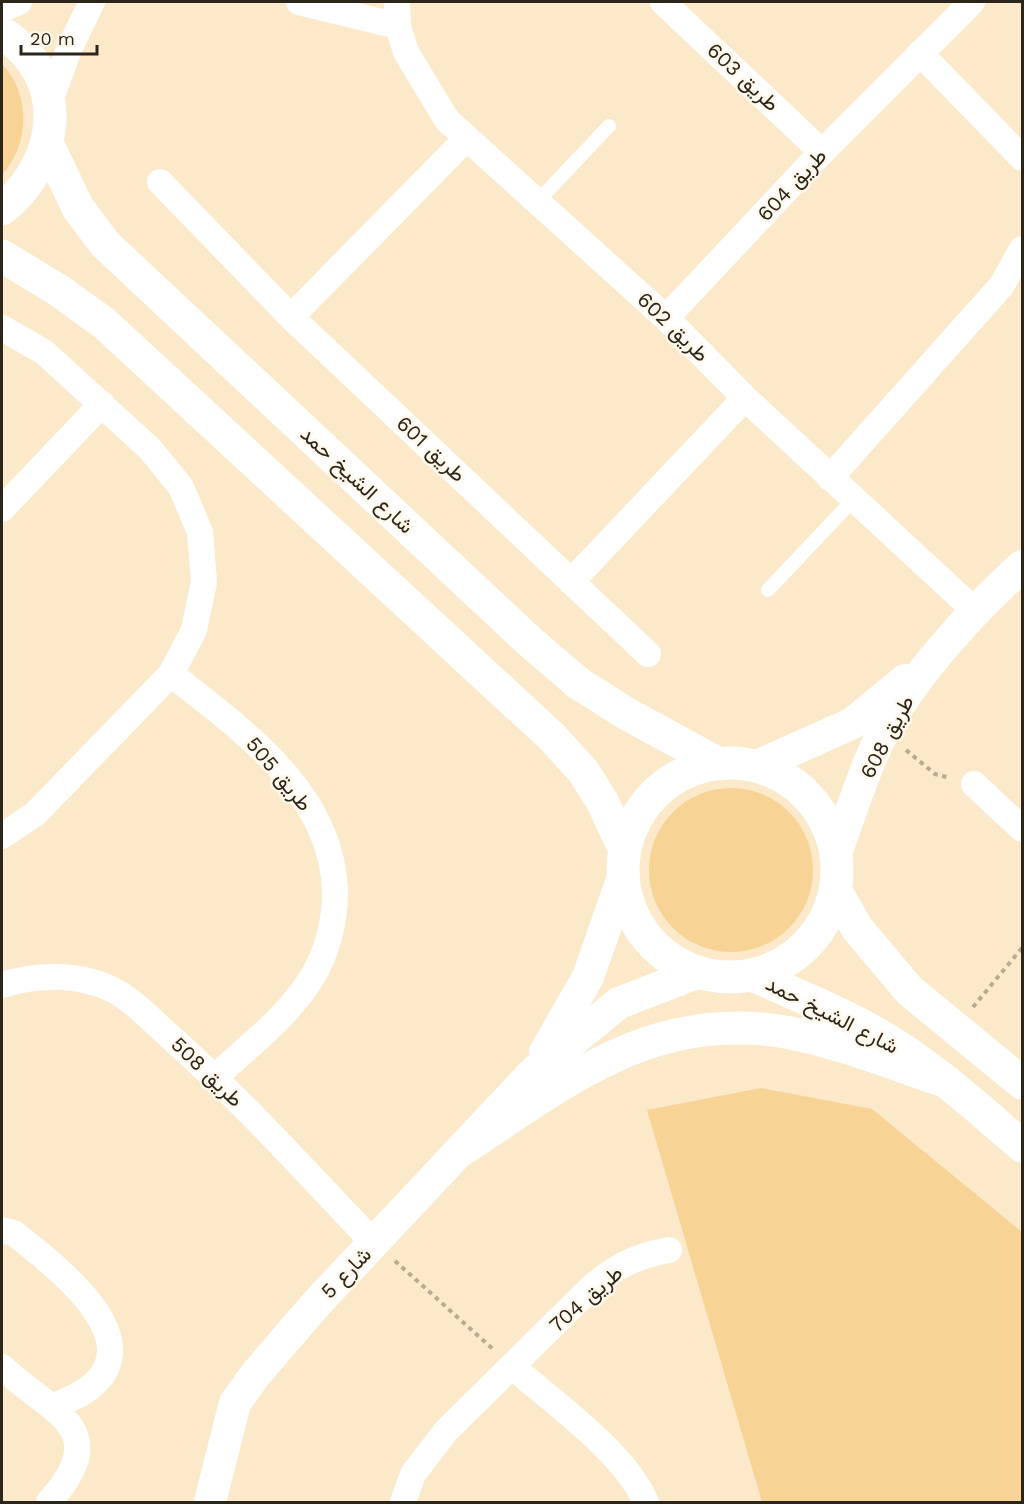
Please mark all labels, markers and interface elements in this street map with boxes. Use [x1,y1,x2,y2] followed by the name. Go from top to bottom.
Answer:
[21,18,98,56] scale bar
[30,28,75,49] text: 20 m
[701,37,785,117] street label: طريق 603
[752,143,832,227] street label: طريق 604
[632,286,714,368] street label: طريق 602
[391,410,471,488] street label: طريق 601
[294,421,419,540] street label: شارع الشيخ حمد
[854,691,920,783] street label: طريق 608
[240,731,318,817] street label: طريق 505
[761,970,903,1061] street label: شارع الشيخ حمد
[166,1031,248,1113] street label: طريق 508
[315,1242,377,1305] street label: شارع 5
[544,1260,628,1338] street label: طريق 704

